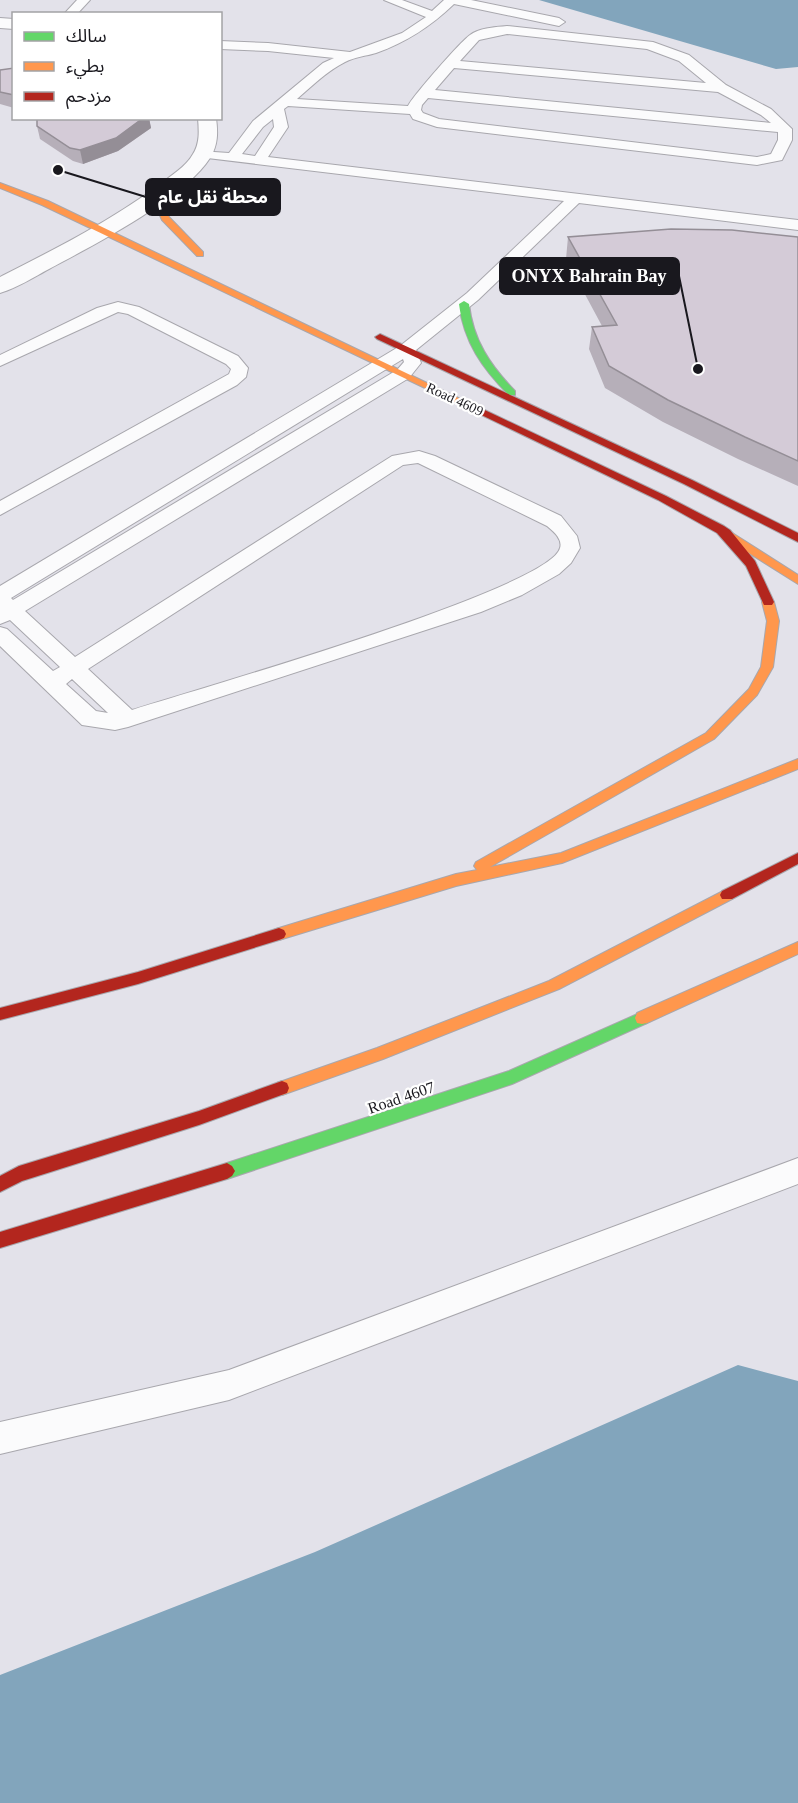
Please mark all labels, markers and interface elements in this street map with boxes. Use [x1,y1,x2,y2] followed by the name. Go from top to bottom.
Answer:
[12,12,222,120] legend
[66,26,107,46] text: سالك
[66,56,104,79] text: بطيء
[66,86,111,109] text: مزدحم
[146,179,280,215] callout: محطة نقل عام
[158,187,268,210] text: محطة نقل عام
[500,258,679,294] callout: ONYX Bahrain Bay
[511,266,667,286] text: ONYX Bahrain Bay
[424,380,486,419] street label: Road 4609
[365,1078,437,1117] street label: Road 4607

